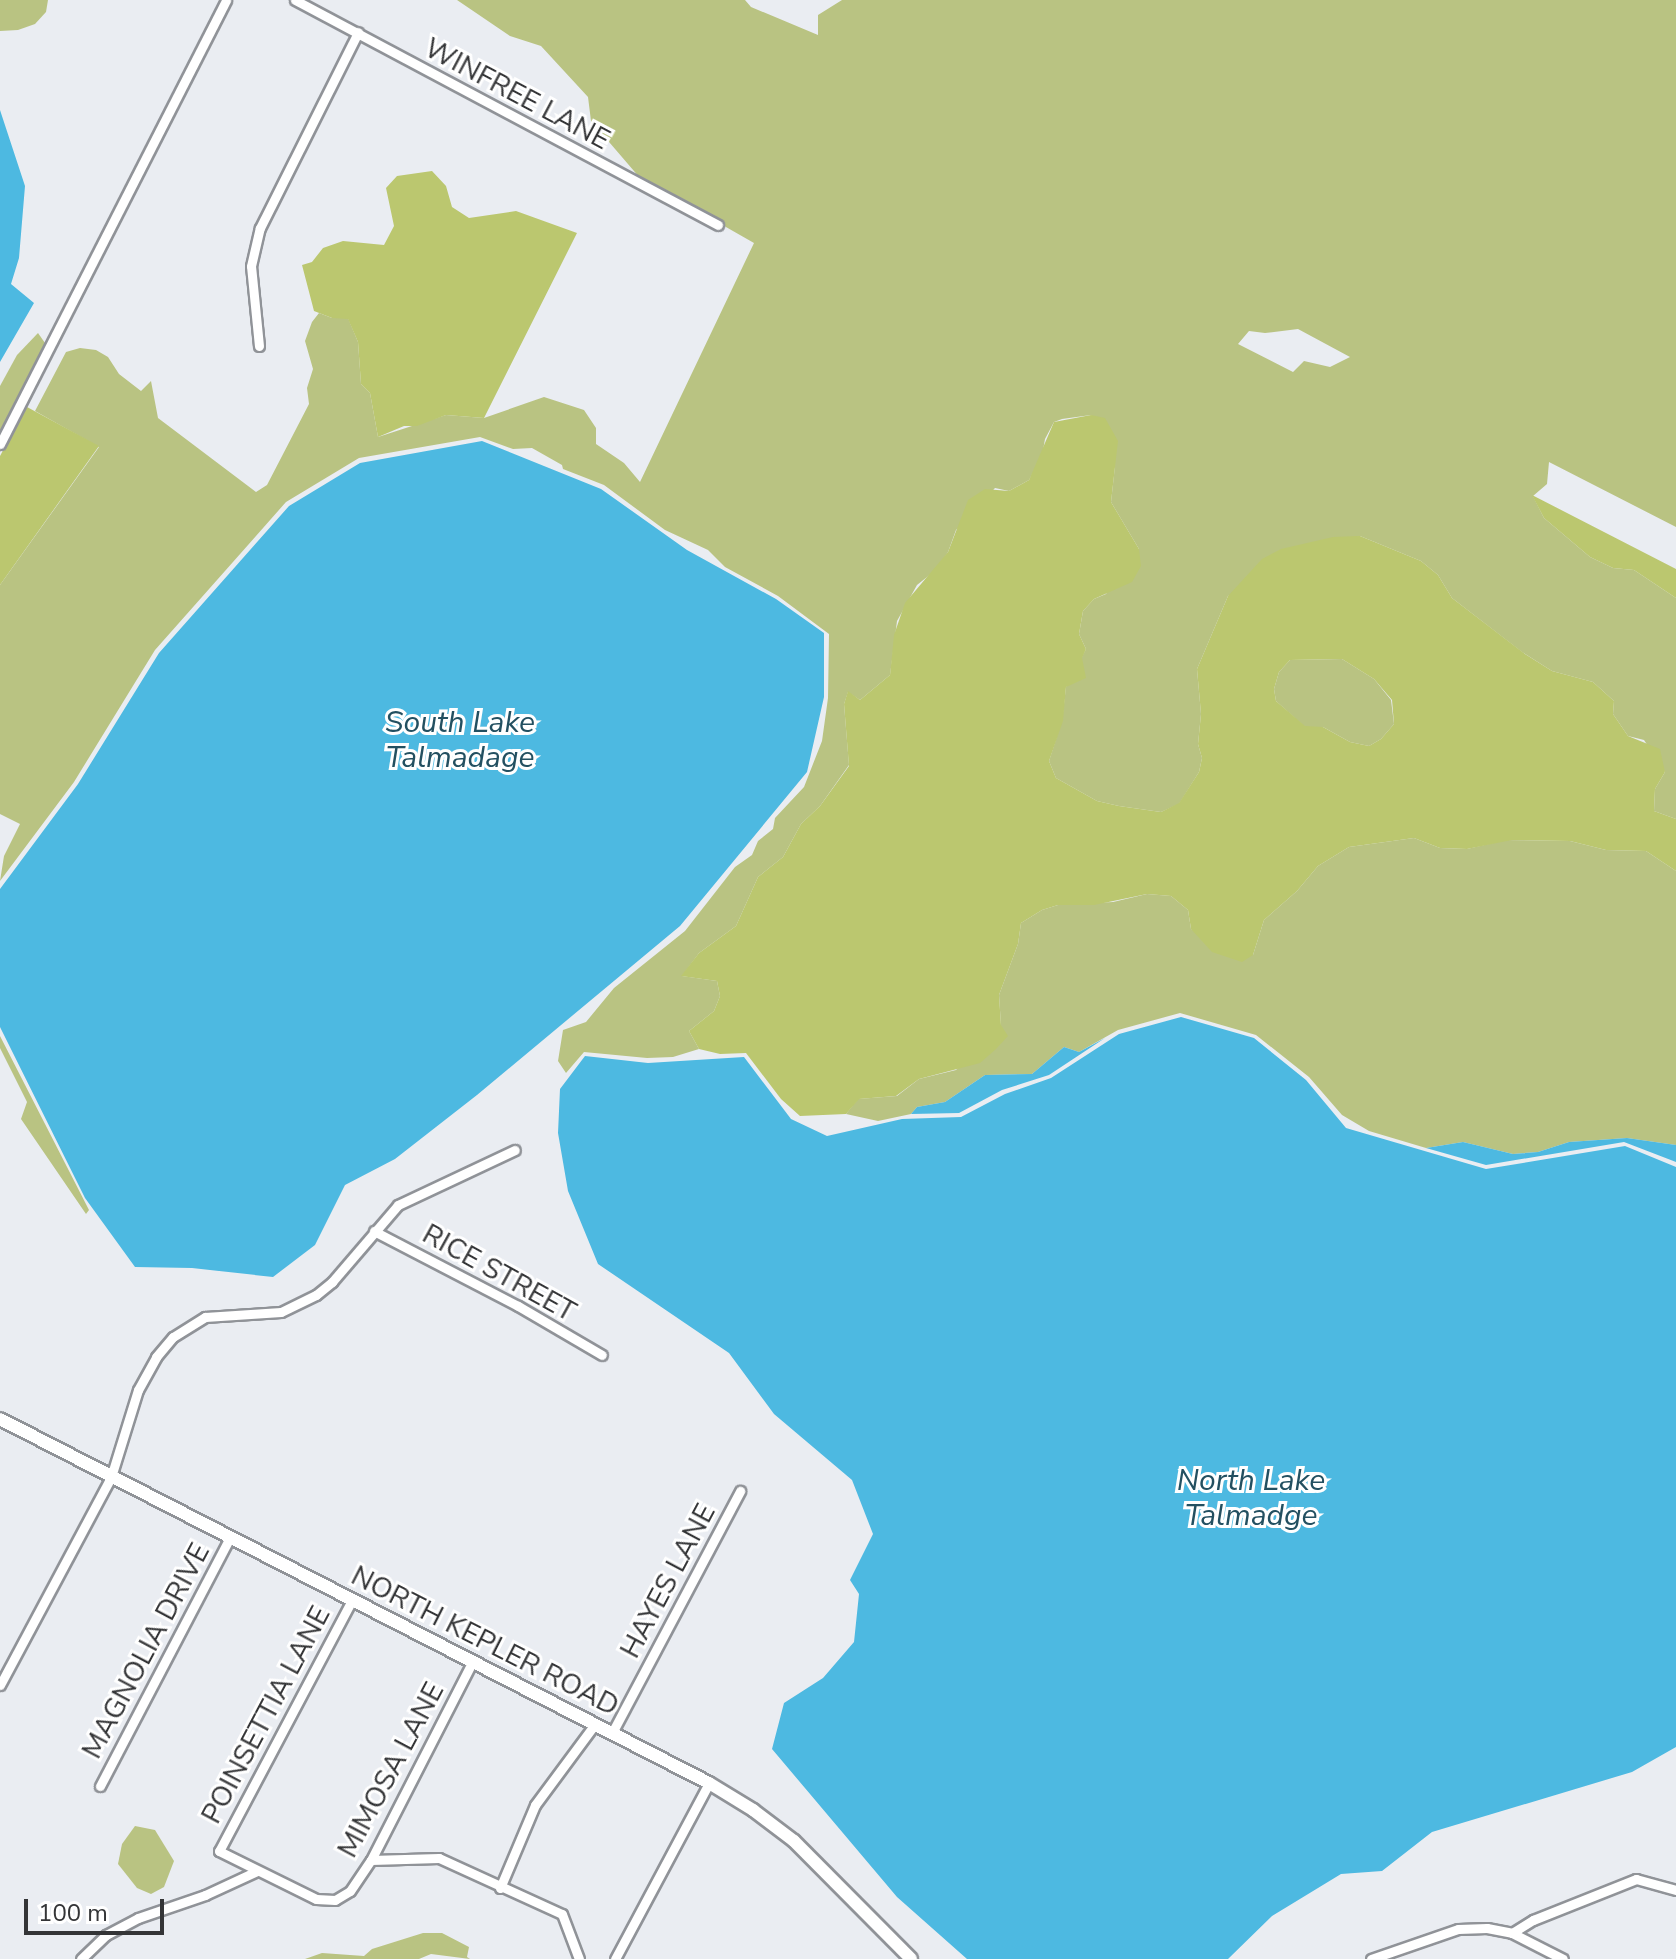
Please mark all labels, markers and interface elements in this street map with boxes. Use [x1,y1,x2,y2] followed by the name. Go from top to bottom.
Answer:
[419,31,615,157] street label: WINFREE LANE
[385,705,535,776] water label: South Lake Talmadage
[417,1217,581,1329] street label: RICE STREET
[1177,1463,1325,1534] water label: North Lake Talmadge
[613,1498,723,1664] street label: HAYES LANE
[75,1538,217,1764] street label: MAGNOLIA DRIVE
[346,1559,624,1723] street label: NORTH KEPLER ROAD
[195,1601,337,1829] street label: POINSETTIA LANE
[331,1677,451,1863] street label: MIMOSA LANE
[28,1883,168,1933] scale bar
[38,1897,108,1929] text: 100 m

